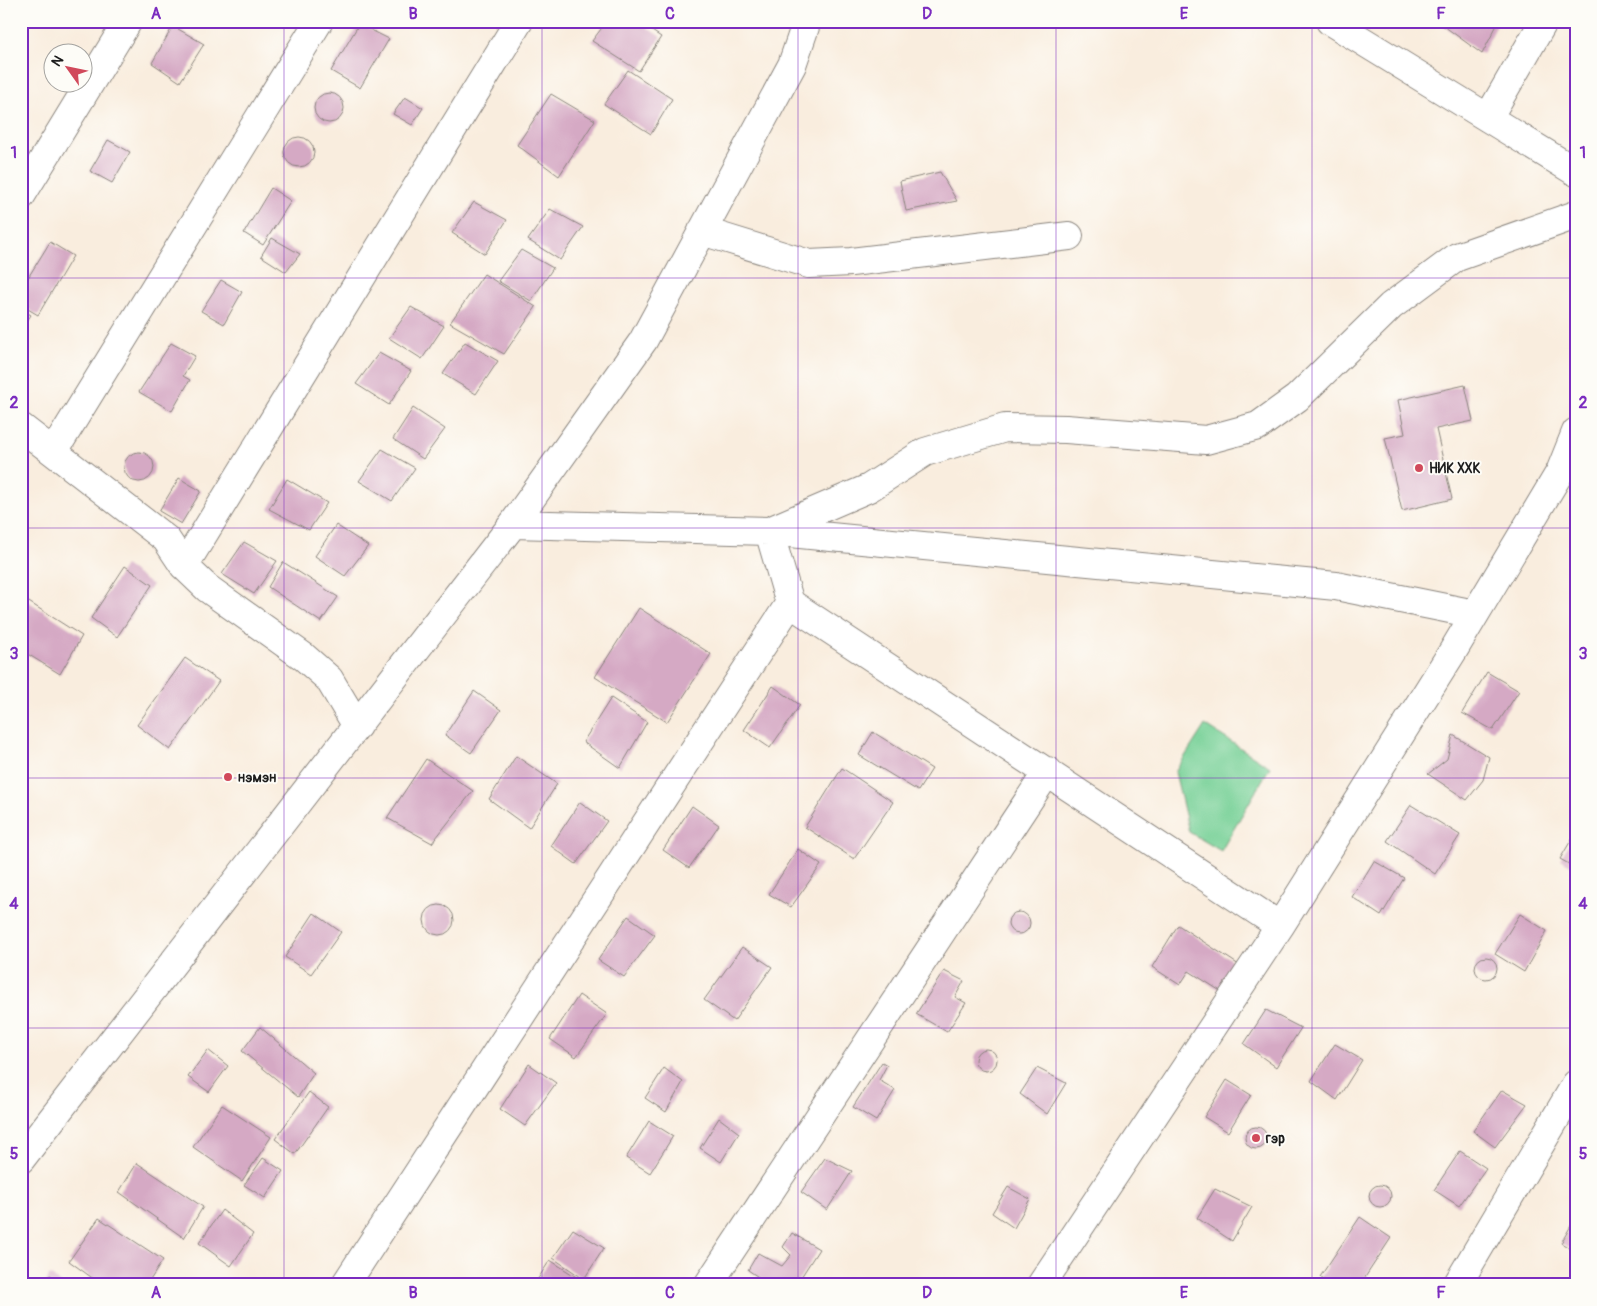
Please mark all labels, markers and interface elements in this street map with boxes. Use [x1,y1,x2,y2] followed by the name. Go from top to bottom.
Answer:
[151,4,162,24] text: A
[408,4,418,24] text: B
[665,4,675,24] text: C
[922,4,932,24] text: D
[1180,4,1189,24] text: E
[1436,4,1446,24] text: F
[42,42,92,92] north arrow
[48,53,67,70] text: N
[11,143,17,163] text: 1
[1580,143,1586,163] text: 1
[10,393,19,413] text: 2
[1579,393,1588,413] text: 2
[1429,460,1480,477] place label: НИК ХХК
[1413,462,1425,474] marker: НИК ХХК
[10,644,19,664] text: 3
[1579,644,1588,664] text: 3
[238,769,276,786] place label: нэмэн
[222,771,234,783] marker: нэмэн
[9,894,19,914] text: 4
[1578,894,1588,914] text: 4
[1265,1130,1285,1147] place label: гэр
[1250,1132,1262,1144] marker: гэр
[10,1144,19,1164] text: 5
[1579,1144,1588,1164] text: 5
[151,1283,162,1303] text: A
[408,1283,418,1303] text: B
[665,1283,675,1303] text: C
[922,1283,932,1303] text: D
[1180,1283,1189,1303] text: E
[1436,1283,1446,1303] text: F

